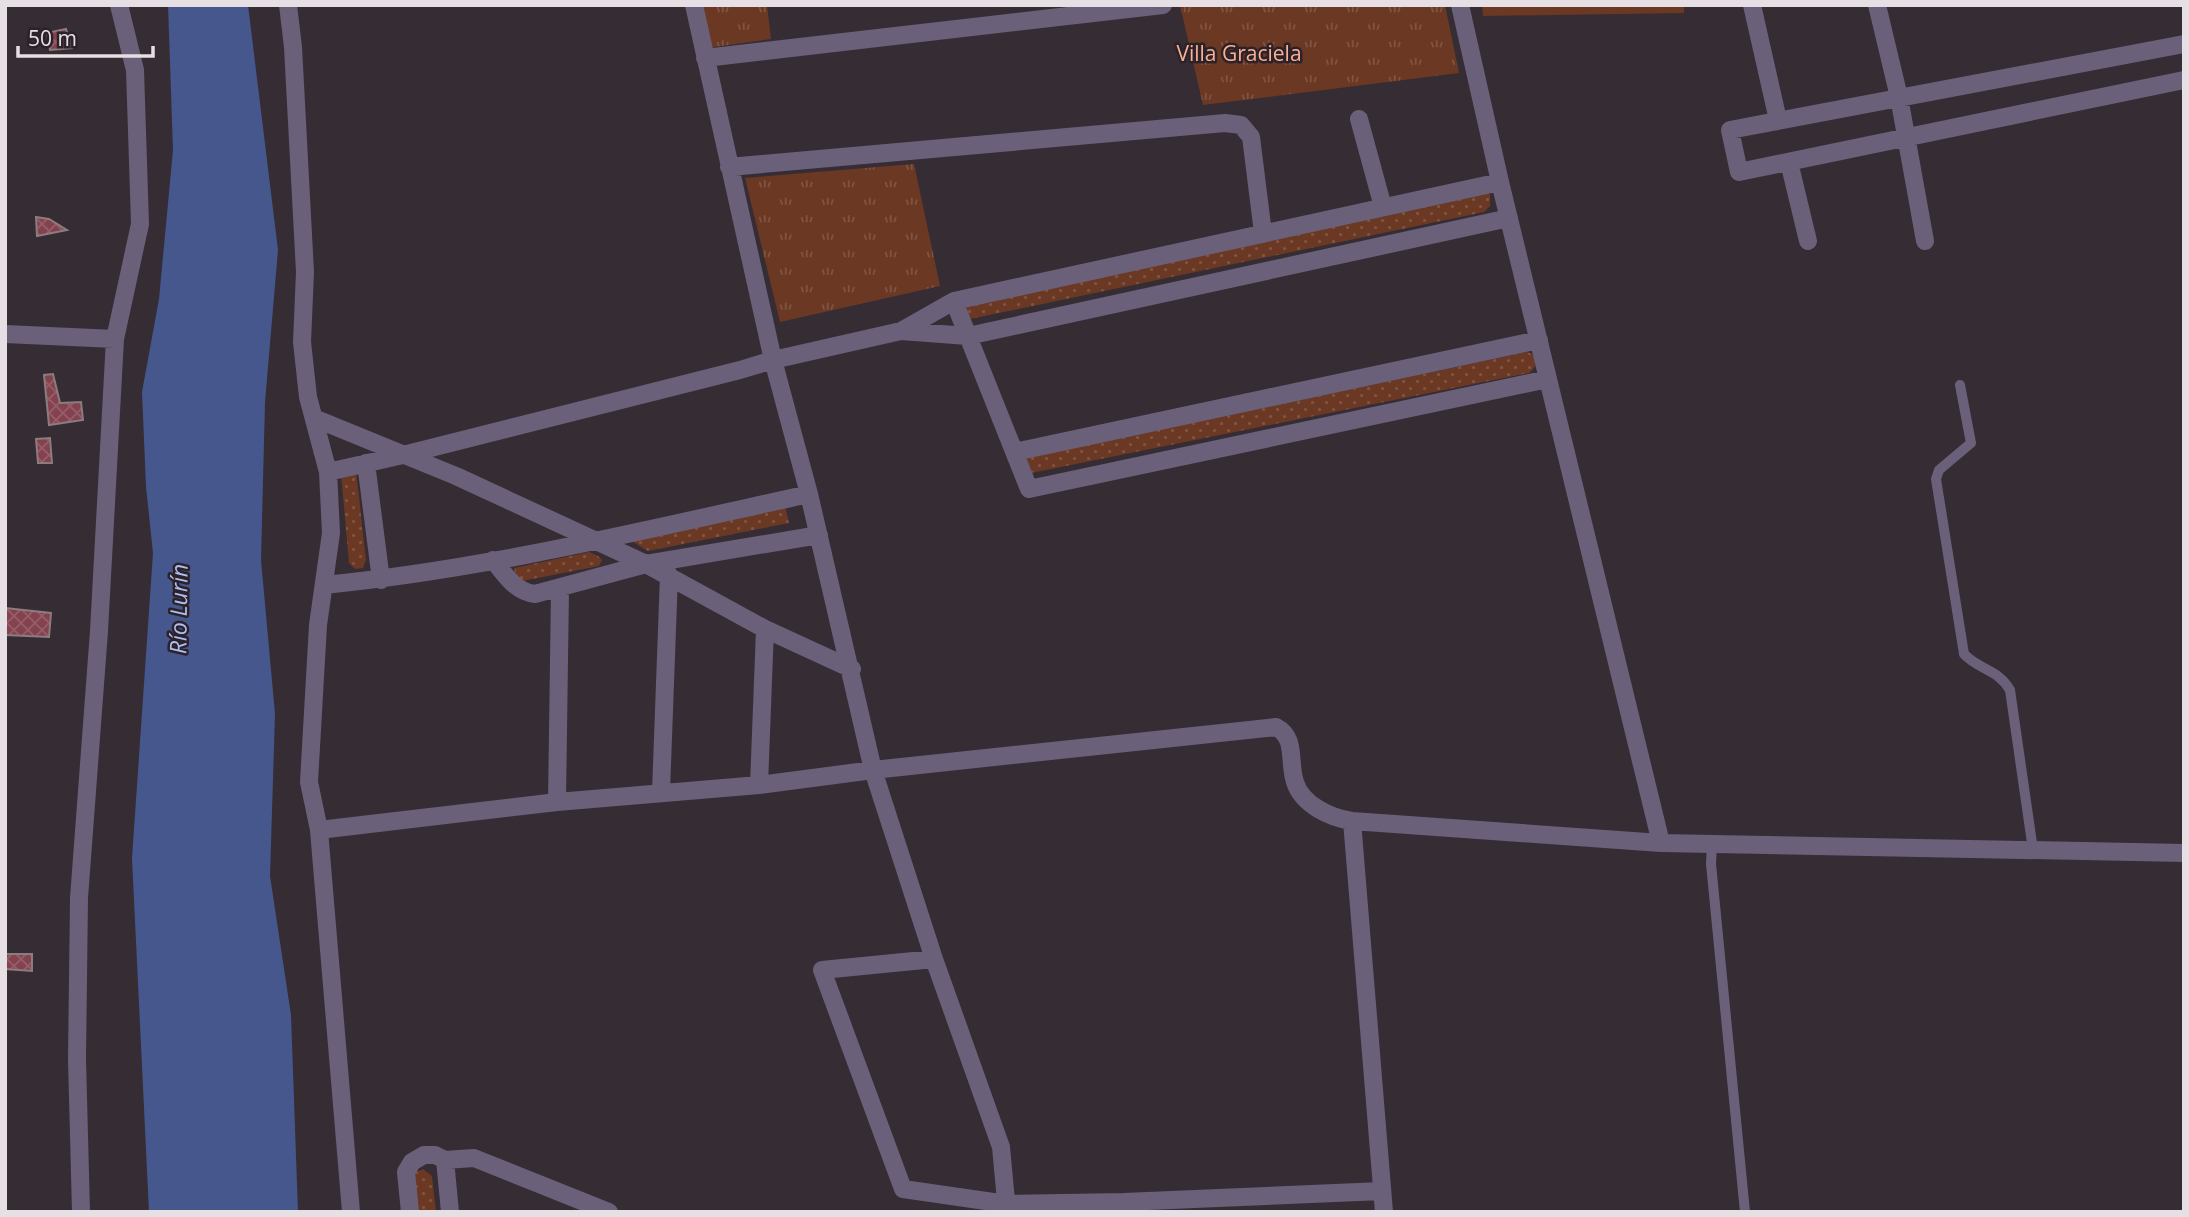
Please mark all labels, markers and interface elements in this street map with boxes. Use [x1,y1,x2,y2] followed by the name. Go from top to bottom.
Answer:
[18,14,152,58] scale bar
[28,24,77,52] text: 50 m
[1176,39,1302,67] park label: Villa Graciela
[161,564,195,654] water label: Río Lurín

